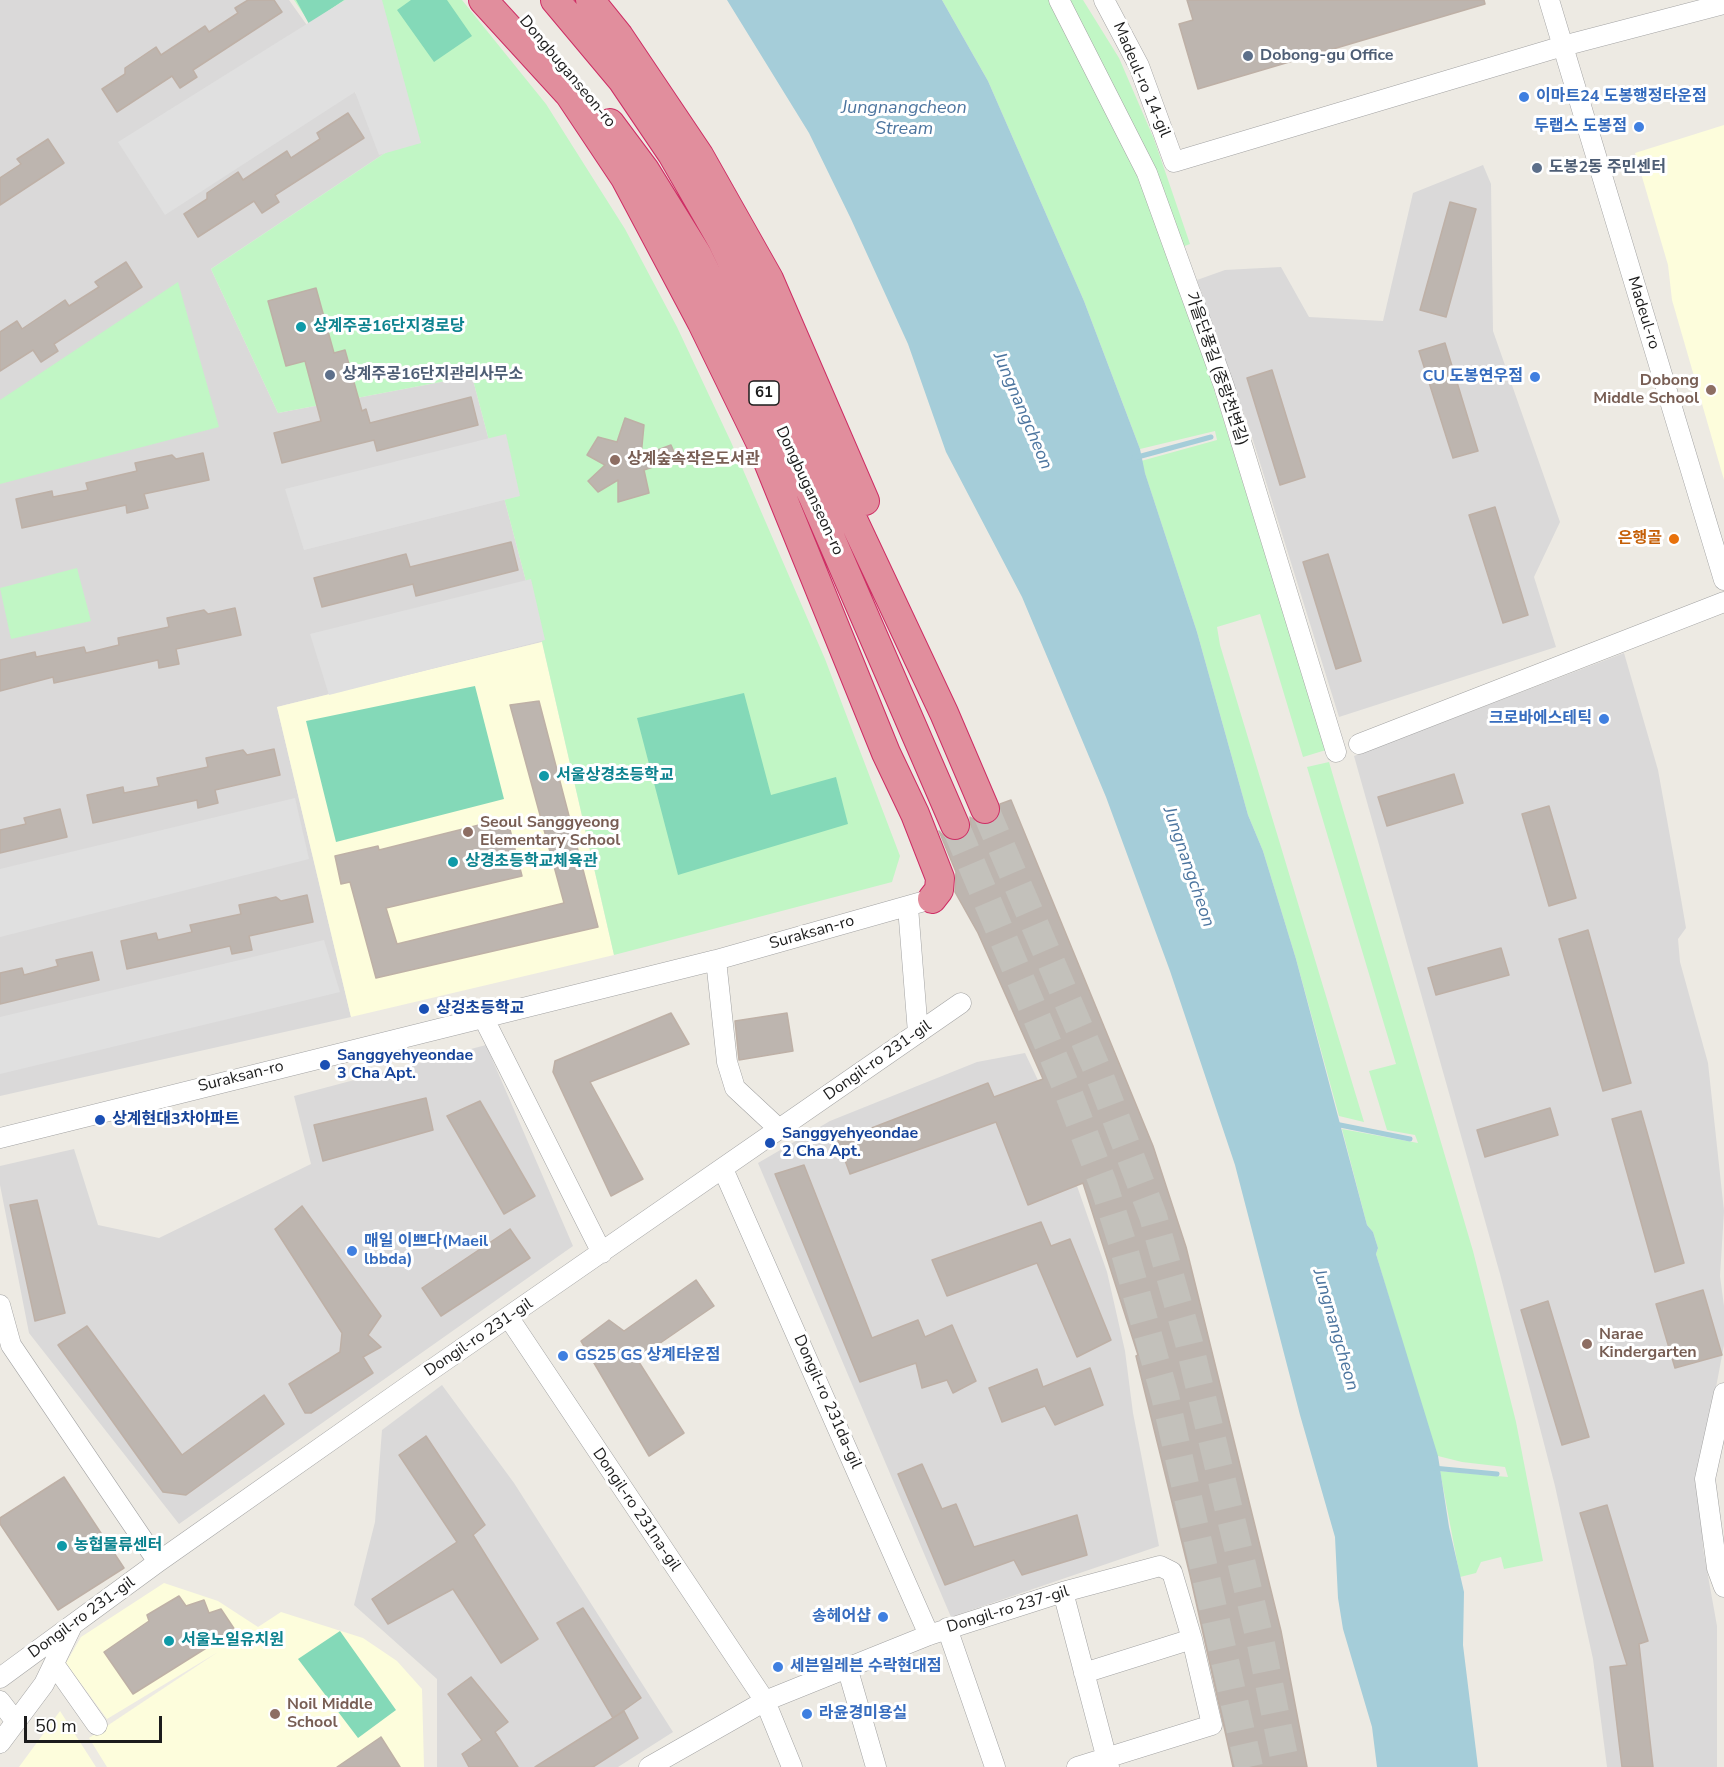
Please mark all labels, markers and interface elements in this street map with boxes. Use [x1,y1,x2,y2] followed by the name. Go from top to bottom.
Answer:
[515,12,619,132] street label: Dongbuganseon-ro
[1108,20,1174,140] street label: Madeul-ro 14-gil
[1260,46,1394,66] place label: Dobong-gu Office
[1241,49,1255,63] marker: Dobong-gu Office
[1536,87,1707,107] place label: 이마트24 도봉행정타운점
[1517,90,1531,104] marker: 이마트24 도봉행정타운점
[841,98,967,140] water label: Jungnangcheon Stream
[1534,117,1627,137] place label: 두랩스 도봉점
[1632,120,1646,134] marker: 두랩스 도봉점
[1549,158,1666,178] place label: 도봉2동 주민센터
[1530,161,1544,175] marker: 도봉2동 주민센터
[1623,274,1663,352] street label: Madeul-ro
[1181,290,1251,448] street label: 가을단풍길 (중랑천변길)
[313,317,465,337] place label: 상계주공16단지경로당
[294,320,308,334] marker: 상계주공16단지경로당
[988,349,1056,473] water label: Jungnangcheon
[342,365,523,385] place label: 상계주공16단지관리사무소
[1422,367,1523,387] place label: CU 도봉연우점
[323,368,337,382] marker: 상계주공16단지관리사무소
[1528,370,1542,384] marker: CU 도봉연우점
[1593,371,1699,409] place label: Dobong Middle School
[749,381,779,405] road number: 61
[1704,383,1718,397] marker: Dobong Middle School
[771,424,847,558] street label: Dongbuganseon-ro
[627,450,759,470] place label: 상계숲속작은도서관
[608,453,622,467] marker: 상계숲속작은도서관
[1618,529,1662,549] place label: 은행골
[1667,532,1681,546] marker: 은행골
[1489,709,1592,729] place label: 크로바에스테틱
[1597,712,1611,726] marker: 크로바에스테틱
[556,766,674,786] place label: 서울상경초등학교
[537,769,551,783] marker: 서울상경초등학교
[1157,804,1219,930] water label: Jungnangcheon
[480,813,620,851] place label: Seoul Sanggyeong Elementary School
[461,825,475,839] marker: Seoul Sanggyeong Elementary School
[465,852,597,872] place label: 상경초등학교체육관
[446,855,460,869] marker: 상경초등학교체육관
[767,912,857,954] street label: Suraksan-ro
[436,999,524,1019] place label: 상겅초등학교
[417,1002,431,1016] marker: 상겅초등학교
[821,1017,935,1105] street label: Dongil-ro 231-gil
[337,1046,473,1084] place label: Sanggyehyeondae 3 Cha Apt.
[196,1057,286,1097] street label: Suraksan-ro
[318,1058,332,1072] marker: Sanggyehyeondae 3 Cha Apt.
[112,1110,239,1130] place label: 상계현대3차아파트
[93,1113,107,1127] marker: 상계현대3차아파트
[782,1124,918,1162] place label: Sanggyehyeondae 2 Cha Apt.
[763,1136,777,1150] marker: Sanggyehyeondae 2 Cha Apt.
[364,1232,488,1270] place label: 매일 이쁘다(Maeil lbbda)
[345,1244,359,1258] marker: 매일 이쁘다(Maeil lbbda)
[1307,1267,1363,1393] water label: Jungnangcheon
[421,1295,537,1381] street label: Dongil-ro 231-gil
[1599,1325,1697,1363] place label: Narae Kindergarten
[789,1332,865,1472] street label: Dongil-ro 231da-gil
[1580,1337,1594,1351] marker: Narae Kindergarten
[575,1346,720,1366] place label: GS25 GS 상계타운점
[556,1349,570,1363] marker: GS25 GS 상계타운점
[588,1445,684,1575] street label: Dongil-ro 231na-gil
[74,1536,162,1556] place label: 농협물류센터
[55,1539,69,1553] marker: 농협물류센터
[25,1573,139,1663] street label: Dongil-ro 231-gil
[945,1582,1071,1638] street label: Dongil-ro 237-gil
[812,1607,871,1627] place label: 송헤어샵
[876,1610,890,1624] marker: 송헤어샵
[181,1631,284,1651] place label: 서울노일유치원
[162,1634,176,1648] marker: 서울노일유치원
[790,1657,942,1677] place label: 세븐일레븐 수락현대점
[771,1660,785,1674] marker: 세븐일레븐 수락현대점
[287,1695,373,1733] place label: Noil Middle School
[27,1704,165,1742] scale bar
[819,1704,907,1724] place label: 라윤경미용실
[268,1707,282,1721] marker: Noil Middle School
[800,1707,814,1721] marker: 라윤경미용실
[35,1714,77,1738] text: 50 m

